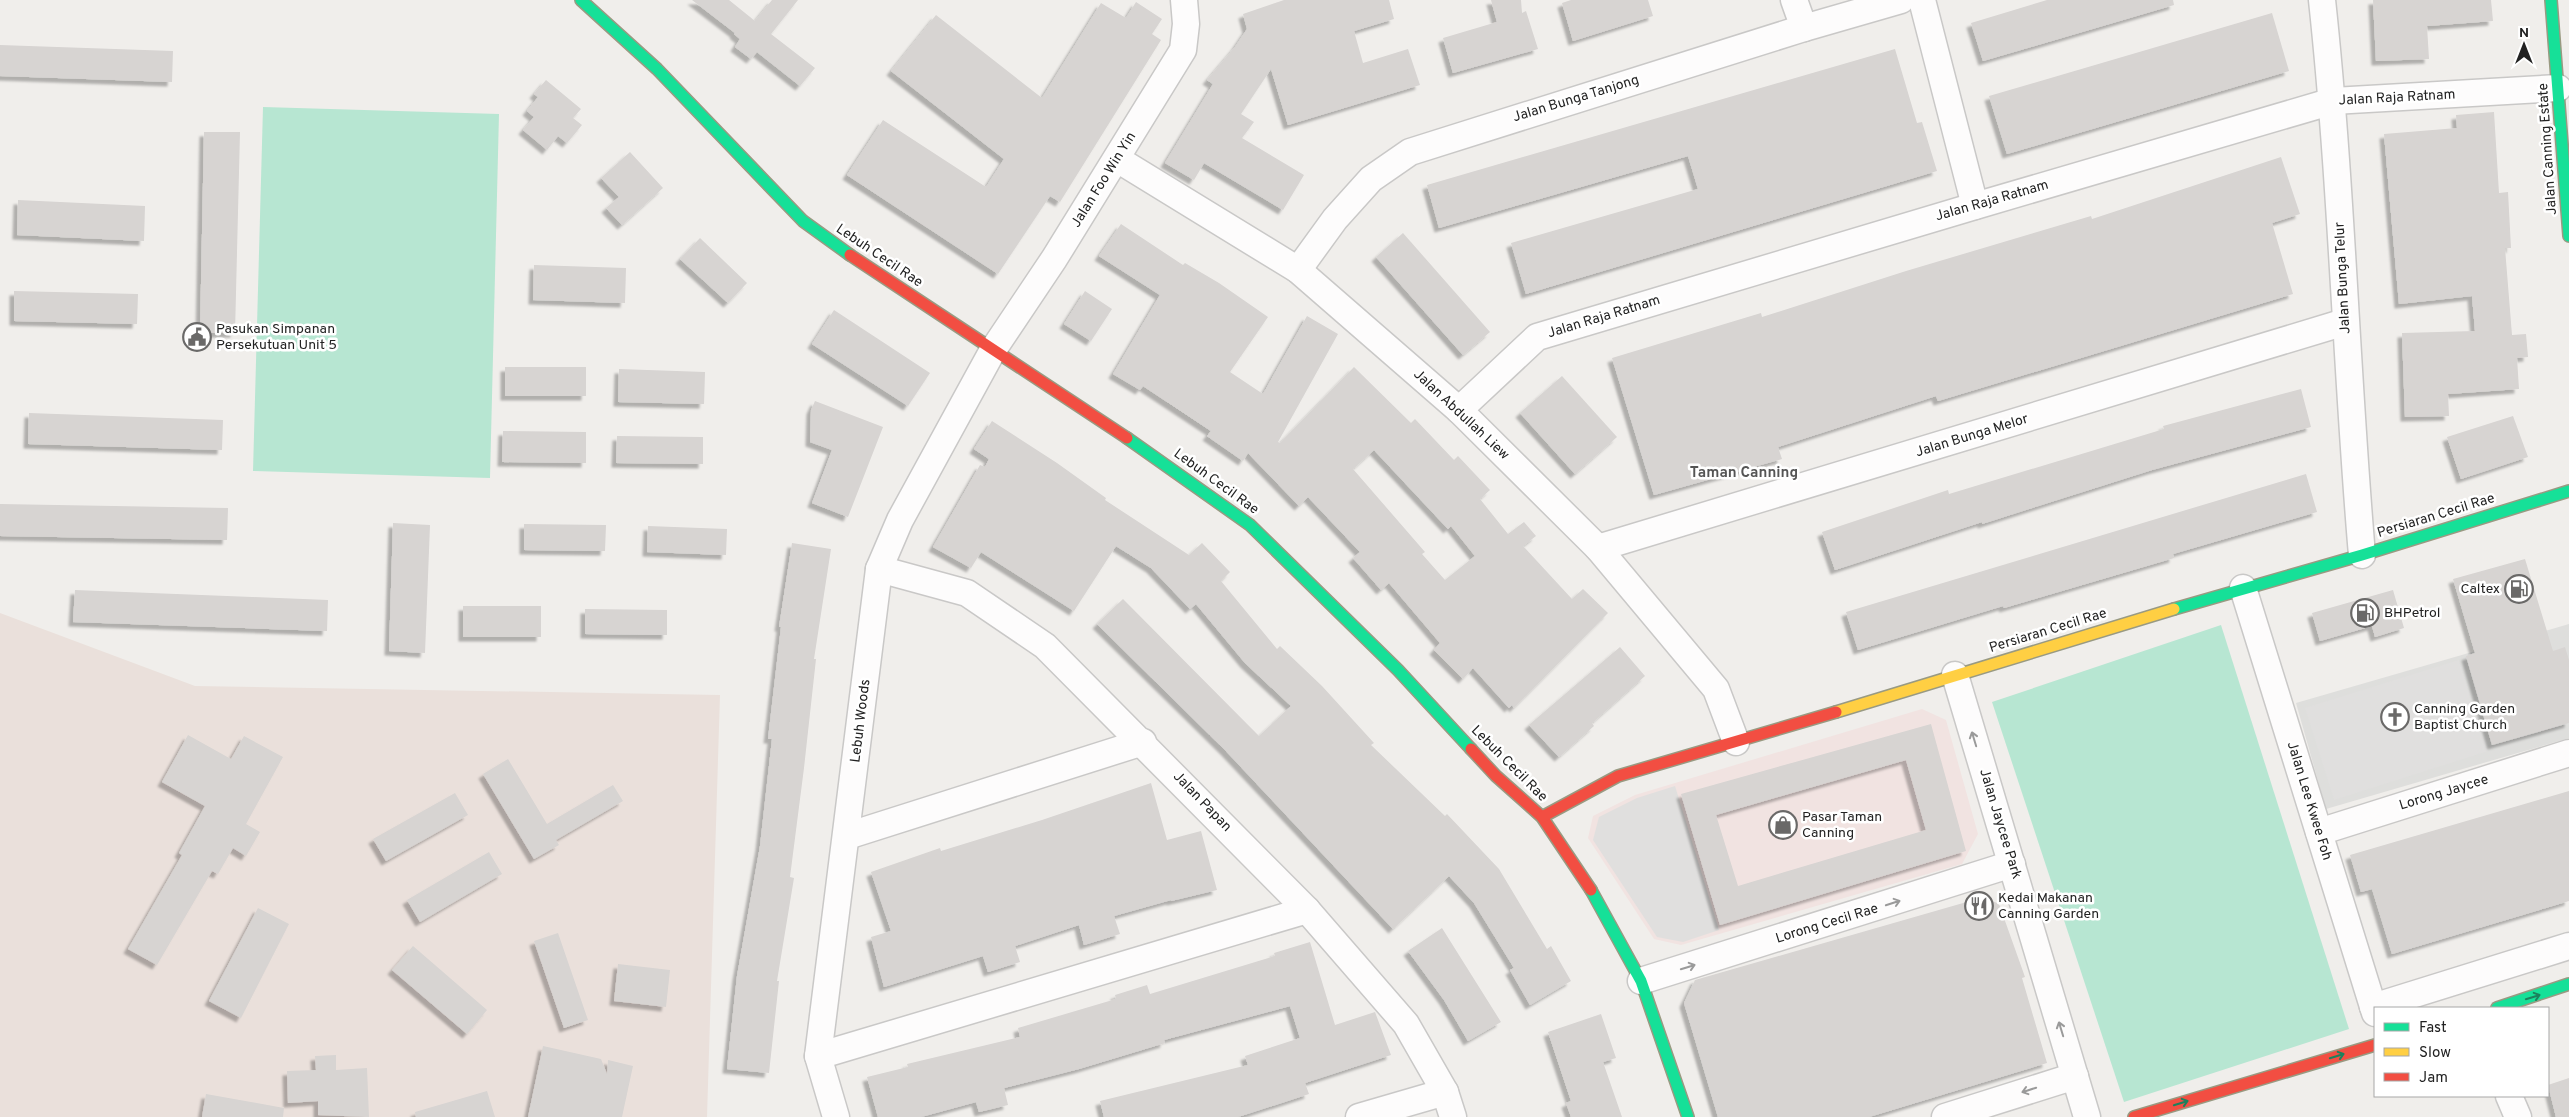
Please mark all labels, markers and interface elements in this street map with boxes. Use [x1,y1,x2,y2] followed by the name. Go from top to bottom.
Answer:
[2499,20,2549,70] north arrow
[2519,25,2529,42] text: N
[1511,72,1641,126] street label: Jalan Bunga Tanjong
[2535,82,2561,216] street label: Jalan Canning Estate
[2338,86,2456,110] street label: Jalan Raja Ratnam
[1068,129,1140,231] street label: Jalan Foo Win Yin
[1933,177,2051,225] street label: Jalan Raja Ratnam
[832,221,926,291] street label: Lebuh Cecil Rae
[2332,221,2354,335] street label: Jalan Bunga Telur
[1546,292,1662,342] street label: Jalan Raja Ratnam
[216,321,337,354] place label: Pasukan Simpanan Persekutuan Unit 5
[182,322,212,352] public building icon: Pasukan Simpanan Persekutuan Unit 5
[1410,366,1512,464] street label: Jalan Abdullah Liew
[1914,411,2031,461] street label: Jalan Bunga Melor
[1170,445,1262,519] street label: Lebuh Cecil Rae
[1690,464,1798,483] district label: Taman Canning
[2375,490,2497,542] street label: Persiaran Cecil Rae
[2504,574,2534,604] fuel station icon: Caltex
[2460,581,2500,598] place label: Caltex
[2350,598,2380,628] fuel station icon: BHPetrol
[1987,605,2109,657] street label: Persiaran Cecil Rae
[2384,605,2440,622] place label: BHPetrol
[847,678,875,764] street label: Lebuh Woods
[2414,701,2515,734] place label: Canning Garden Baptist Church
[2380,702,2410,732] church icon: Canning Garden Baptist Church
[1467,722,1551,806] street label: Lebuh Cecil Rae
[1969,731,1979,747] one-way arrow
[2283,739,2335,863] street label: Jalan Lee Kwee Foh
[1975,767,2025,881] street label: Jalan Jaycee Park
[1169,768,1235,836] street label: Jalan Papan
[2397,771,2491,815] street label: Lorong Jaycee
[1802,809,1882,842] place label: Pasar Taman Canning
[1768,810,1798,840] shop icon: Pasar Taman Canning
[1998,890,2099,923] place label: Kedai Makanan Canning Garden
[1964,891,1994,921] restaurant icon: Kedai Makanan Canning Garden
[1885,898,1901,907] one-way arrow
[1774,900,1880,948] street label: Lorong Cecil Rae
[1680,962,1695,971] one-way arrow
[2525,992,2541,1002] one-way arrow
[2374,1007,2549,1097] legend
[2419,1019,2447,1038] text: Fast
[2056,1022,2065,1037] one-way arrow
[2419,1044,2451,1063] text: Slow
[2328,1051,2344,1061] one-way arrow
[2419,1069,2448,1088] text: Jam
[2021,1086,2037,1096] one-way arrow
[2173,1098,2188,1107] one-way arrow

